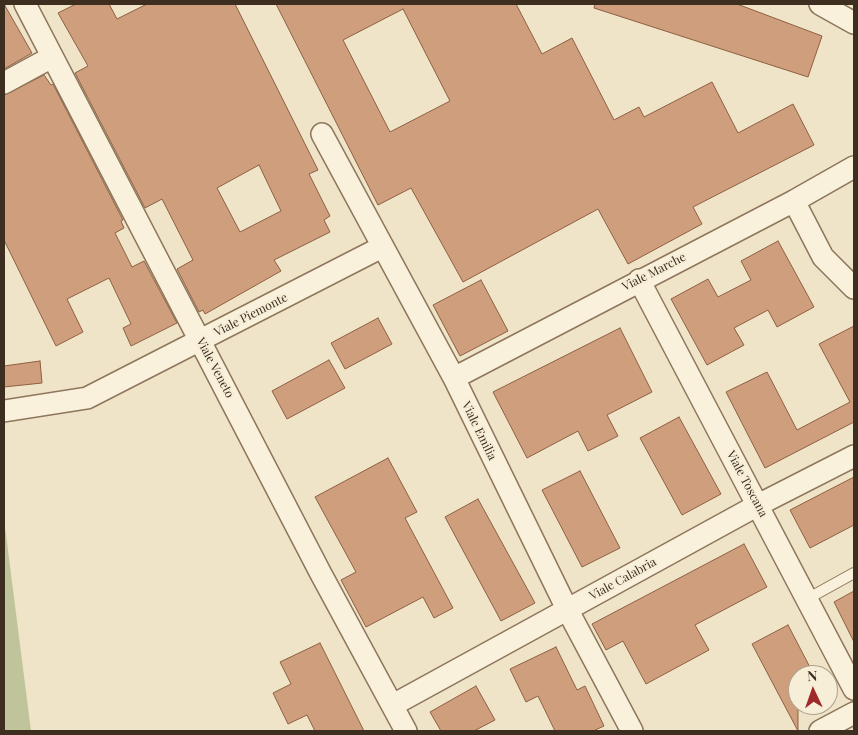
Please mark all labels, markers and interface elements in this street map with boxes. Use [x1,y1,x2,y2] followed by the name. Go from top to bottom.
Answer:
[620,250,688,294] street label: Viale Marche
[212,290,290,340] street label: Viale Piemonte
[193,335,237,401] street label: Viale Veneto
[459,399,499,463] street label: Viale Emilia
[724,448,770,520] street label: Viale Toscana
[587,555,659,603] street label: Viale Calabria
[788,665,838,715] north arrow
[807,666,818,685] text: N

